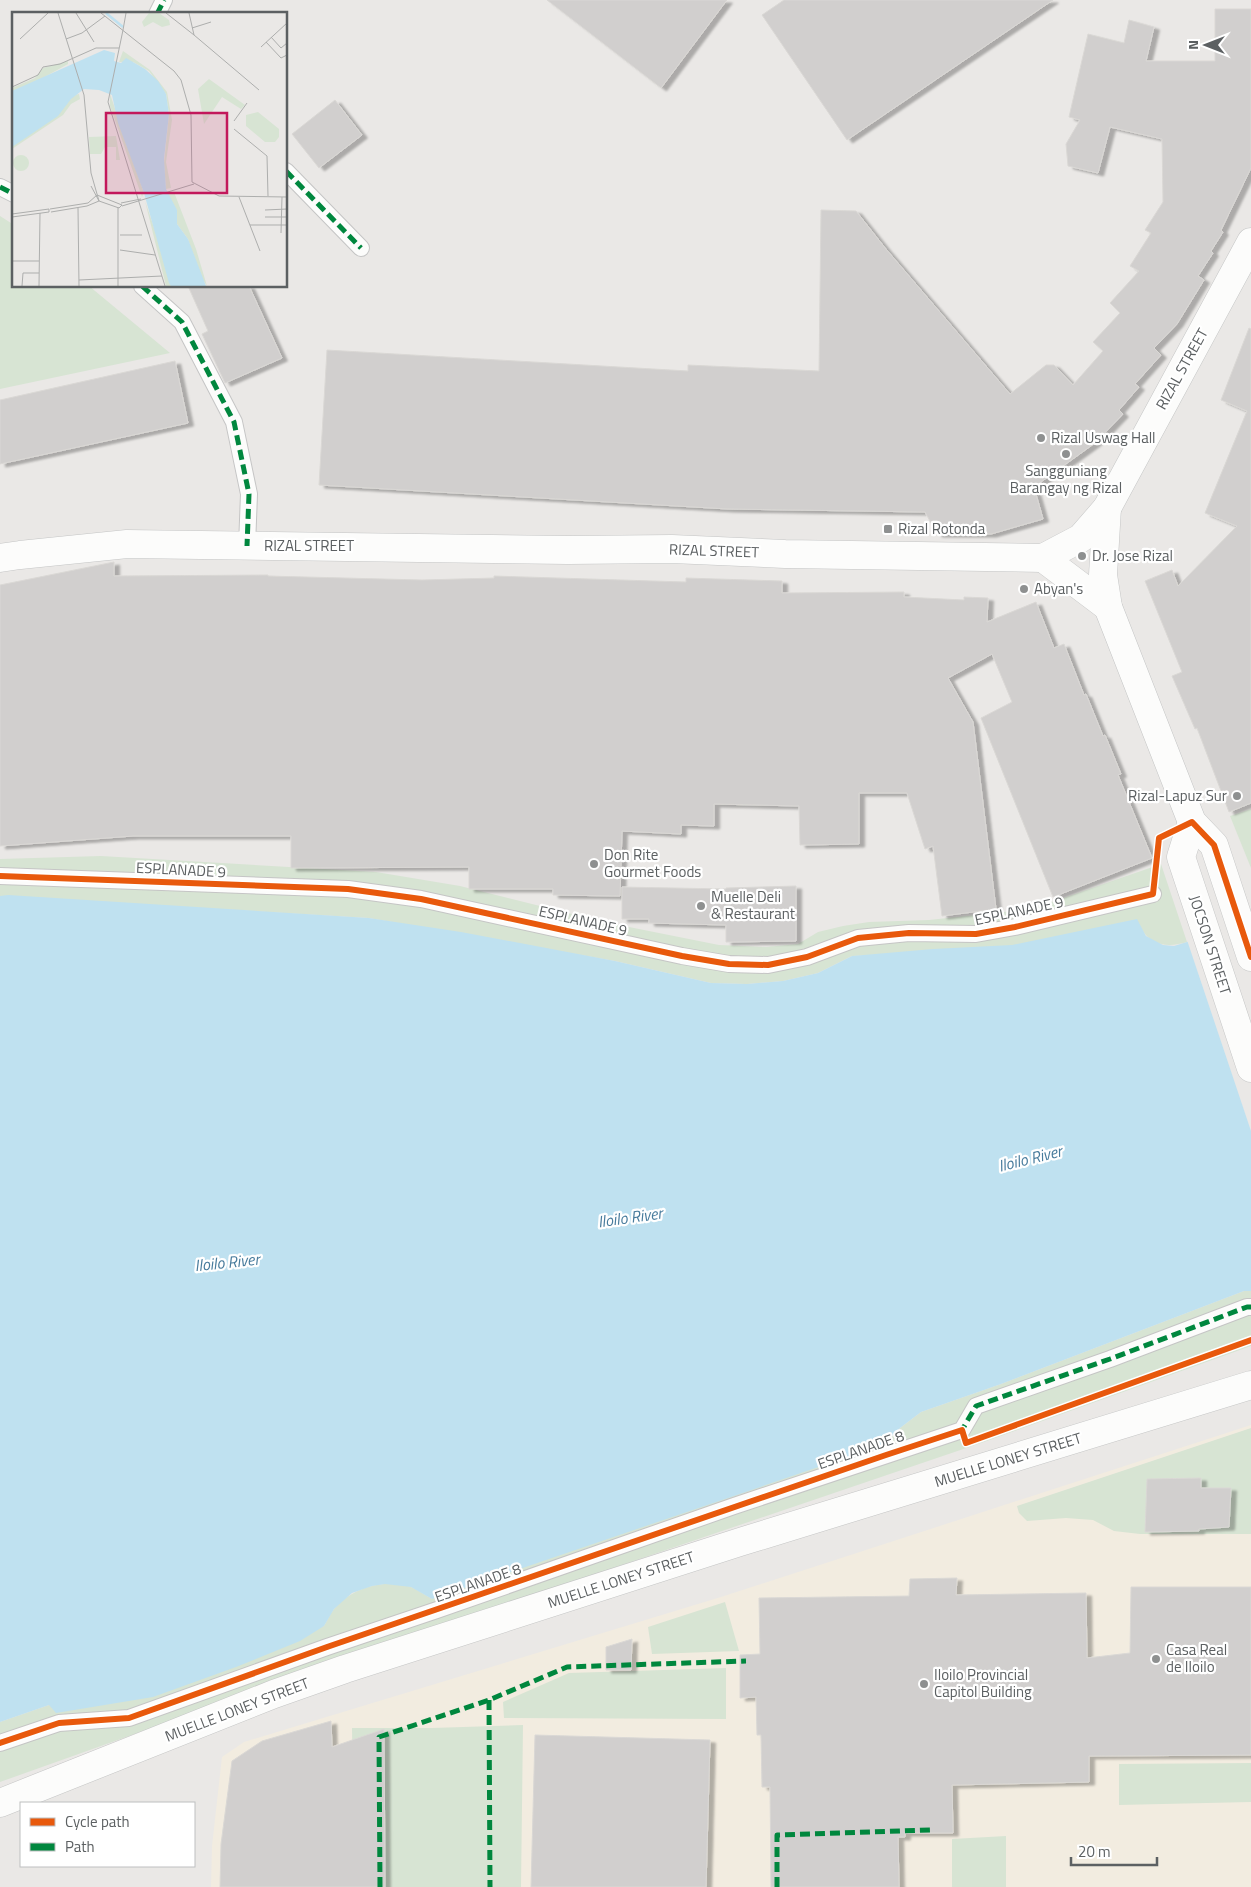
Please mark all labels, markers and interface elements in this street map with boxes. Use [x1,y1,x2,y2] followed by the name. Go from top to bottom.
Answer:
[12,12,288,288] inset map
[1181,20,1231,70] north arrow
[1182,40,1203,50] text: N
[1150,324,1214,414] street label: RIZAL STREET
[1051,426,1156,449] place label: Rizal Uswag Hall
[1035,432,1047,444] marker: Rizal Uswag Hall
[1060,448,1072,460] marker: Sangguniang Barangay ng Rizal
[1010,459,1122,499] place label: Sangguniang Barangay ng Rizal
[898,517,986,540] place label: Rizal Rotonda
[882,523,894,535] marker: Rizal Rotonda
[264,534,354,557] street label: RIZAL STREET
[669,537,760,564] street label: RIZAL STREET
[1092,544,1173,567] place label: Dr. Jose Rizal
[1076,550,1088,562] marker: Dr. Jose Rizal
[1034,577,1083,600] place label: Abyan's
[1018,583,1030,595] marker: Abyan's
[1128,784,1227,807] place label: Rizal-Lapuz Sur
[1231,790,1243,802] marker: Rizal-Lapuz Sur
[604,843,701,883] place label: Don Rite Gourmet Foods
[135,856,227,883] street label: ESPLANADE 9
[588,858,600,870] marker: Don Rite Gourmet Foods
[711,885,796,925] place label: Muelle Deli & Restaurant
[972,890,1065,931] street label: ESPLANADE 9
[1184,892,1237,998] street label: JOCSON STREET
[537,899,630,942] street label: ESPLANADE 9
[695,900,707,912] marker: Muelle Deli & Restaurant
[996,1138,1066,1178] water label: Iloilo River
[596,1200,666,1233] water label: Iloilo River
[193,1246,263,1277] water label: Iloilo River
[814,1424,907,1475] street label: ESPLANADE 8
[931,1426,1084,1493] street label: MUELLE LONEY STREET
[545,1545,697,1614] street label: MUELLE LONEY STREET
[431,1557,524,1608] street label: ESPLANADE 8
[1166,1638,1227,1678] place label: Casa Real de Iloilo
[1150,1653,1162,1665] marker: Casa Real de Iloilo
[934,1663,1032,1703] place label: Iloilo Provincial Capitol Building
[161,1671,312,1748] street label: MUELLE LONEY STREET
[918,1678,930,1690] marker: Iloilo Provincial Capitol Building
[20,1802,195,1867] legend
[65,1810,130,1833] text: Cycle path
[1071,1834,1157,1866] scale bar
[65,1835,95,1858] text: Path
[1078,1840,1111,1863] text: 20 m

